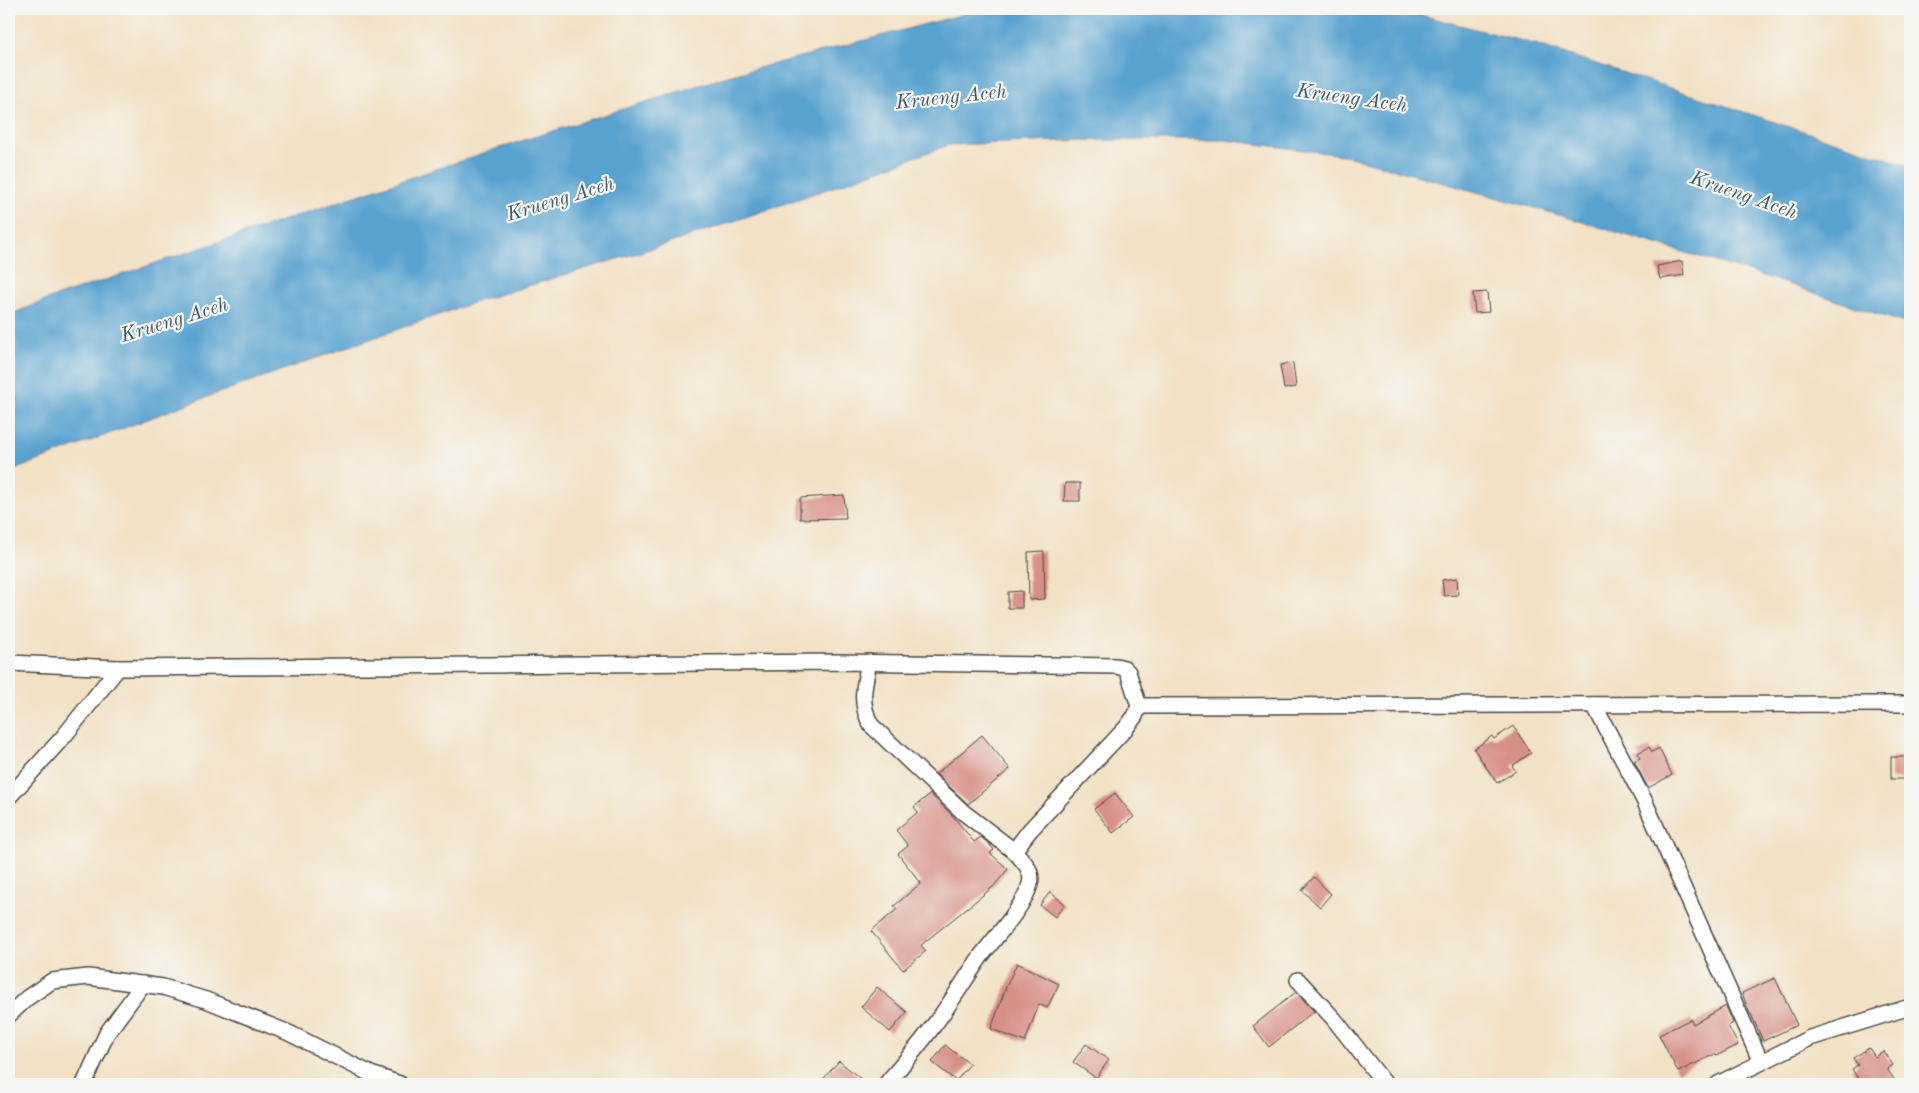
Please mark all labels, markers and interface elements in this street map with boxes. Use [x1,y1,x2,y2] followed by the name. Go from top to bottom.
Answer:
[1294,81,1408,117] water label: Krueng Aceh
[894,82,1008,114] water label: Krueng Aceh
[1686,168,1799,223] water label: Krueng Aceh
[503,174,617,226] water label: Krueng Aceh
[117,295,231,347] water label: Krueng Aceh

